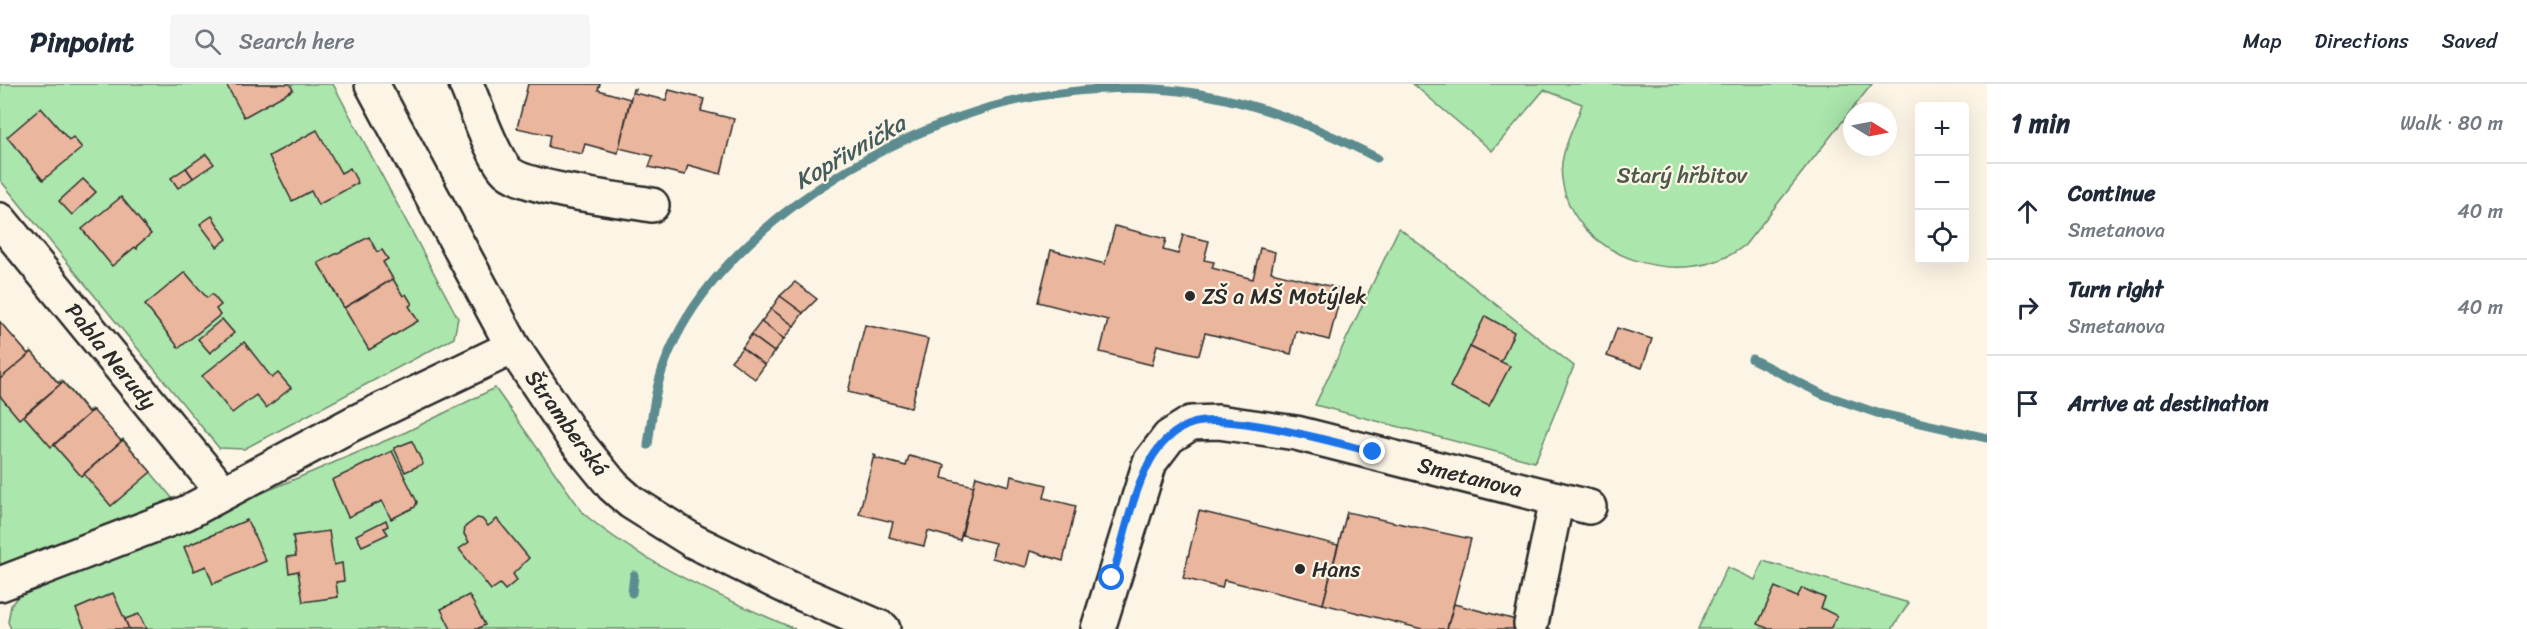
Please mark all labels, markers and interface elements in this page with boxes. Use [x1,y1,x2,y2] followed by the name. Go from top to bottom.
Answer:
[170,14,590,68] search box
[30,17,134,66] text: Pinpoint
[239,22,355,61] text: Search here
[2243,22,2281,60] text: Map
[2314,22,2409,60] text: Directions
[2442,22,2497,60] text: Saved
[191,25,224,58] icon: search
[2011,100,2070,146] text: 1 min
[786,102,916,201] water label: Kopřivnička
[1843,102,1897,156] north arrow
[1915,102,1969,264] map controls
[1915,102,1969,156] button: +
[2400,106,2503,141] text: Walk · 80 m
[1617,156,1748,195] park label: Starý hřbitov
[1915,156,1969,210] button: −
[2068,174,2156,213] text: Continue
[2457,194,2503,229] text: 40 m
[2011,195,2044,228] icon: ahead
[1915,210,1969,264] button: locate
[2068,213,2165,248] text: Smetanova
[2068,270,2163,309] text: Turn right
[1202,277,1367,316] place label: ZŠ a MŠ Motýlek
[1183,289,1197,303] marker: ZŠ a MŠ Motýlek
[2457,290,2503,325] text: 40 m
[2011,291,2044,324] icon: right
[55,293,167,419] street label: Pabla Nerudy
[2068,309,2165,344] text: Smetanova
[515,361,619,485] street label: Štramberská
[2068,384,2269,423] text: Arrive at destination
[2011,387,2044,420] icon: arrive
[1359,438,1385,464] route end
[1413,445,1527,509] street label: Smetanova
[1312,550,1361,589] place label: Hans
[1293,562,1307,576] marker: Hans
[1098,564,1124,590] route start

